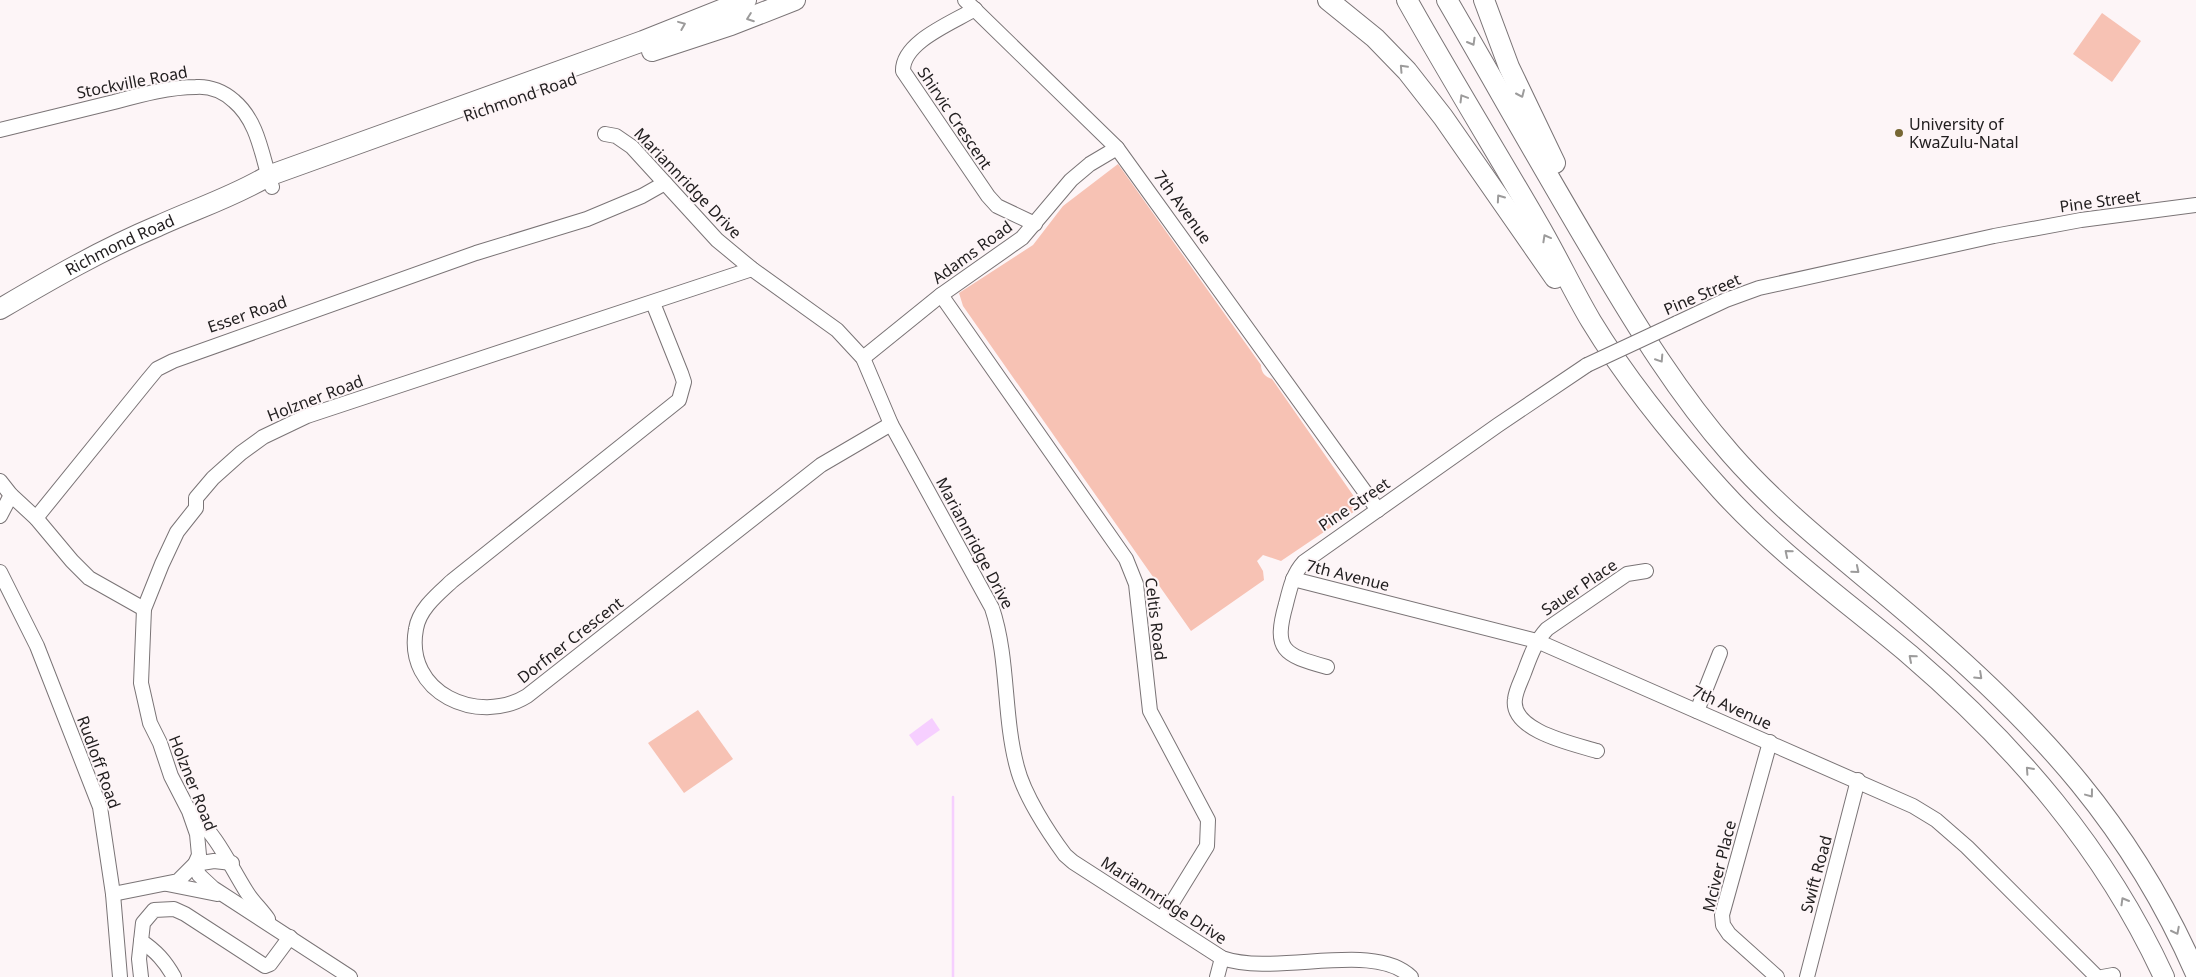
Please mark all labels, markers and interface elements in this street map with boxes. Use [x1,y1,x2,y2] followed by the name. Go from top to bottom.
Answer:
[746,12,755,22] one-way arrow
[677,21,686,31] one-way arrow
[1465,37,1475,46] one-way arrow
[75,60,189,104] street label: Stockville Road
[913,63,998,174] street label: Shirvic Crescent
[1400,64,1409,73] one-way arrow
[460,67,580,127] street label: Richmond Road
[1515,89,1526,98] one-way arrow
[1460,94,1470,103] one-way arrow
[1909,113,2019,153] place label: University of KwaZulu-Natal
[629,123,747,243] street label: Mariannridge Drive
[1893,127,1905,139] marker: University of KwaZulu-Natal
[1149,166,1217,248] street label: 7th Avenue
[2058,184,2142,218] street label: Pine Street
[1497,194,1506,204] one-way arrow
[61,209,178,281] street label: Richmond Road
[927,215,1017,289] street label: Adams Road
[1542,234,1552,243] one-way arrow
[1660,268,1744,320] street label: Pine Street
[204,290,290,338] street label: Esser Road
[1654,353,1663,363] one-way arrow
[264,370,366,426] street label: Holzner Road
[1314,472,1394,536] street label: Pine Street
[931,473,1019,613] street label: Mariannridge Drive
[1784,550,1793,559] one-way arrow
[1304,554,1392,596] street label: 7th Avenue
[1537,554,1621,620] street label: Sauer Place
[1850,564,1859,573] one-way arrow
[1140,576,1172,662] street label: Celtis Road
[513,592,628,688] street label: Dorfner Crescent
[1909,654,1918,663] one-way arrow
[1973,670,1982,679] one-way arrow
[1689,680,1775,734] street label: 7th Avenue
[72,713,126,811] street label: Rudloff Road
[164,732,222,834] street label: Holzner Road
[2026,767,2035,776] one-way arrow
[2084,788,2093,798] one-way arrow
[1697,818,1741,914] street label: Mciver Place
[1795,833,1837,915] street label: Swift Road
[1097,851,1231,949] street label: Mariannridge Drive
[2121,898,2131,907] one-way arrow
[2170,926,2180,935] one-way arrow

